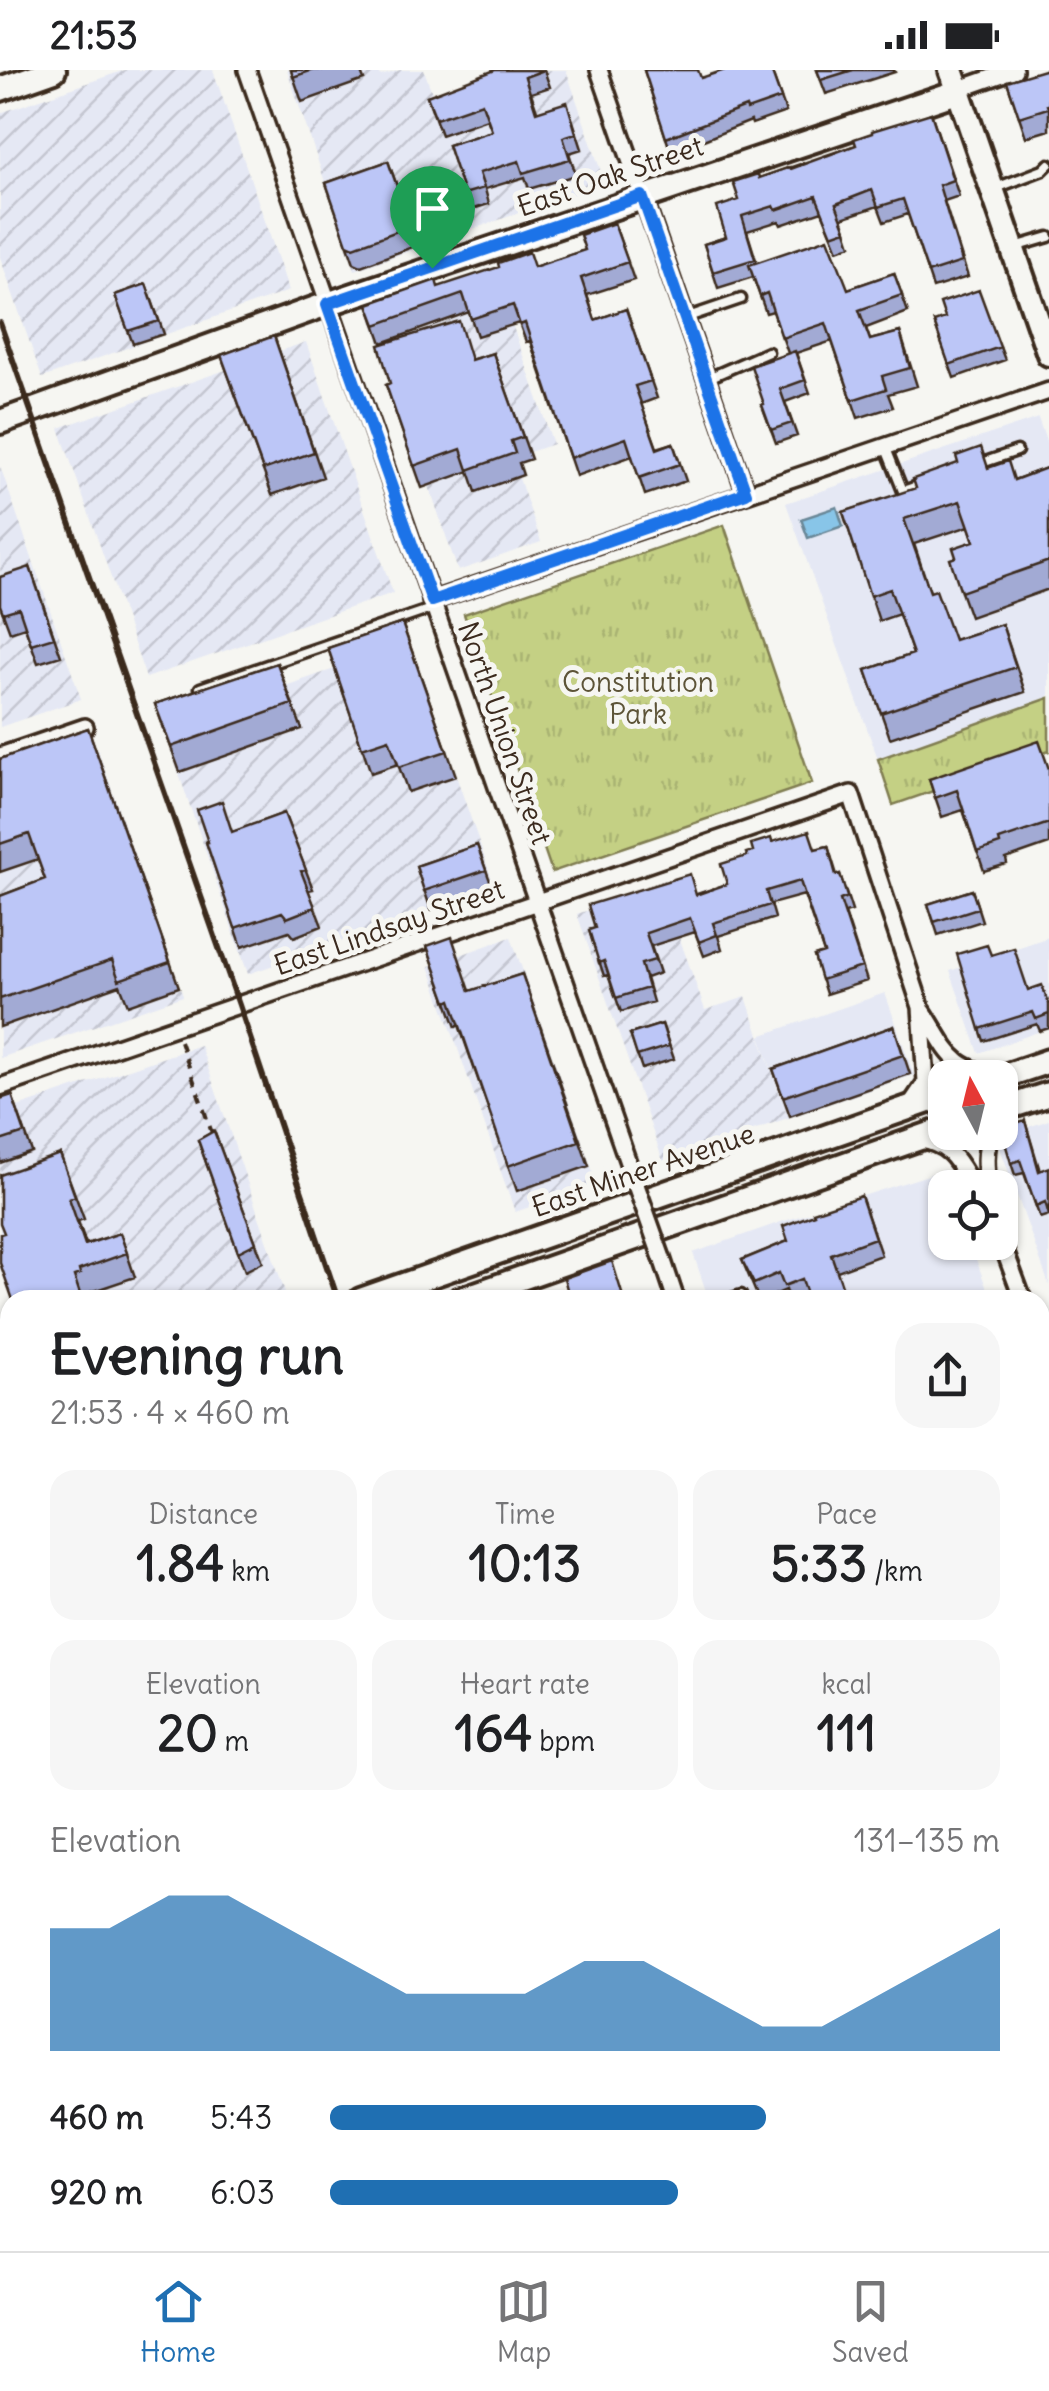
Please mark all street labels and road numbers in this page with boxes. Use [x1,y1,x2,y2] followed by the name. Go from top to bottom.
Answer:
[512,127,708,225] street label: East Oak Street
[450,617,560,849] street label: North Union Street
[269,871,509,983] street label: East Lindsay Street
[527,1115,759,1225] street label: East Miner Avenue

